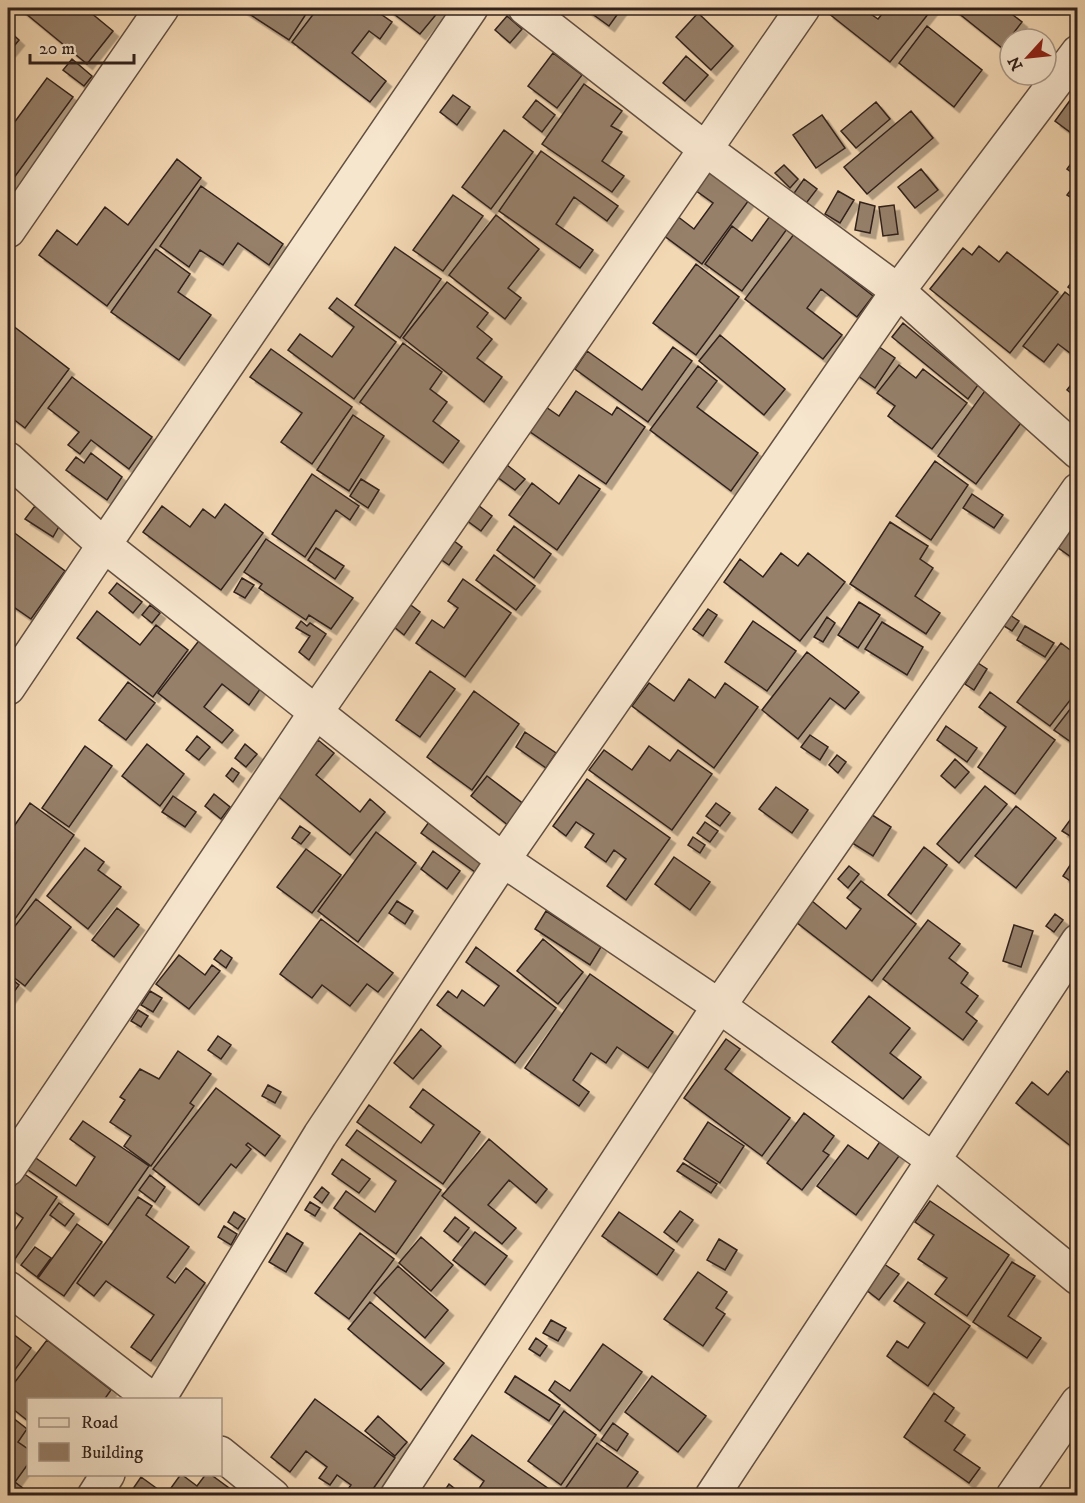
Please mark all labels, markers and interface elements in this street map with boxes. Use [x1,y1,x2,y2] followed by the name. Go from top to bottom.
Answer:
[30,27,134,65] scale bar
[998,27,1058,87] north arrow
[39,38,75,60] text: 20 m
[1004,53,1027,74] text: N
[27,1398,222,1476] legend
[81,1412,118,1434] text: Road
[81,1442,143,1464] text: Building

